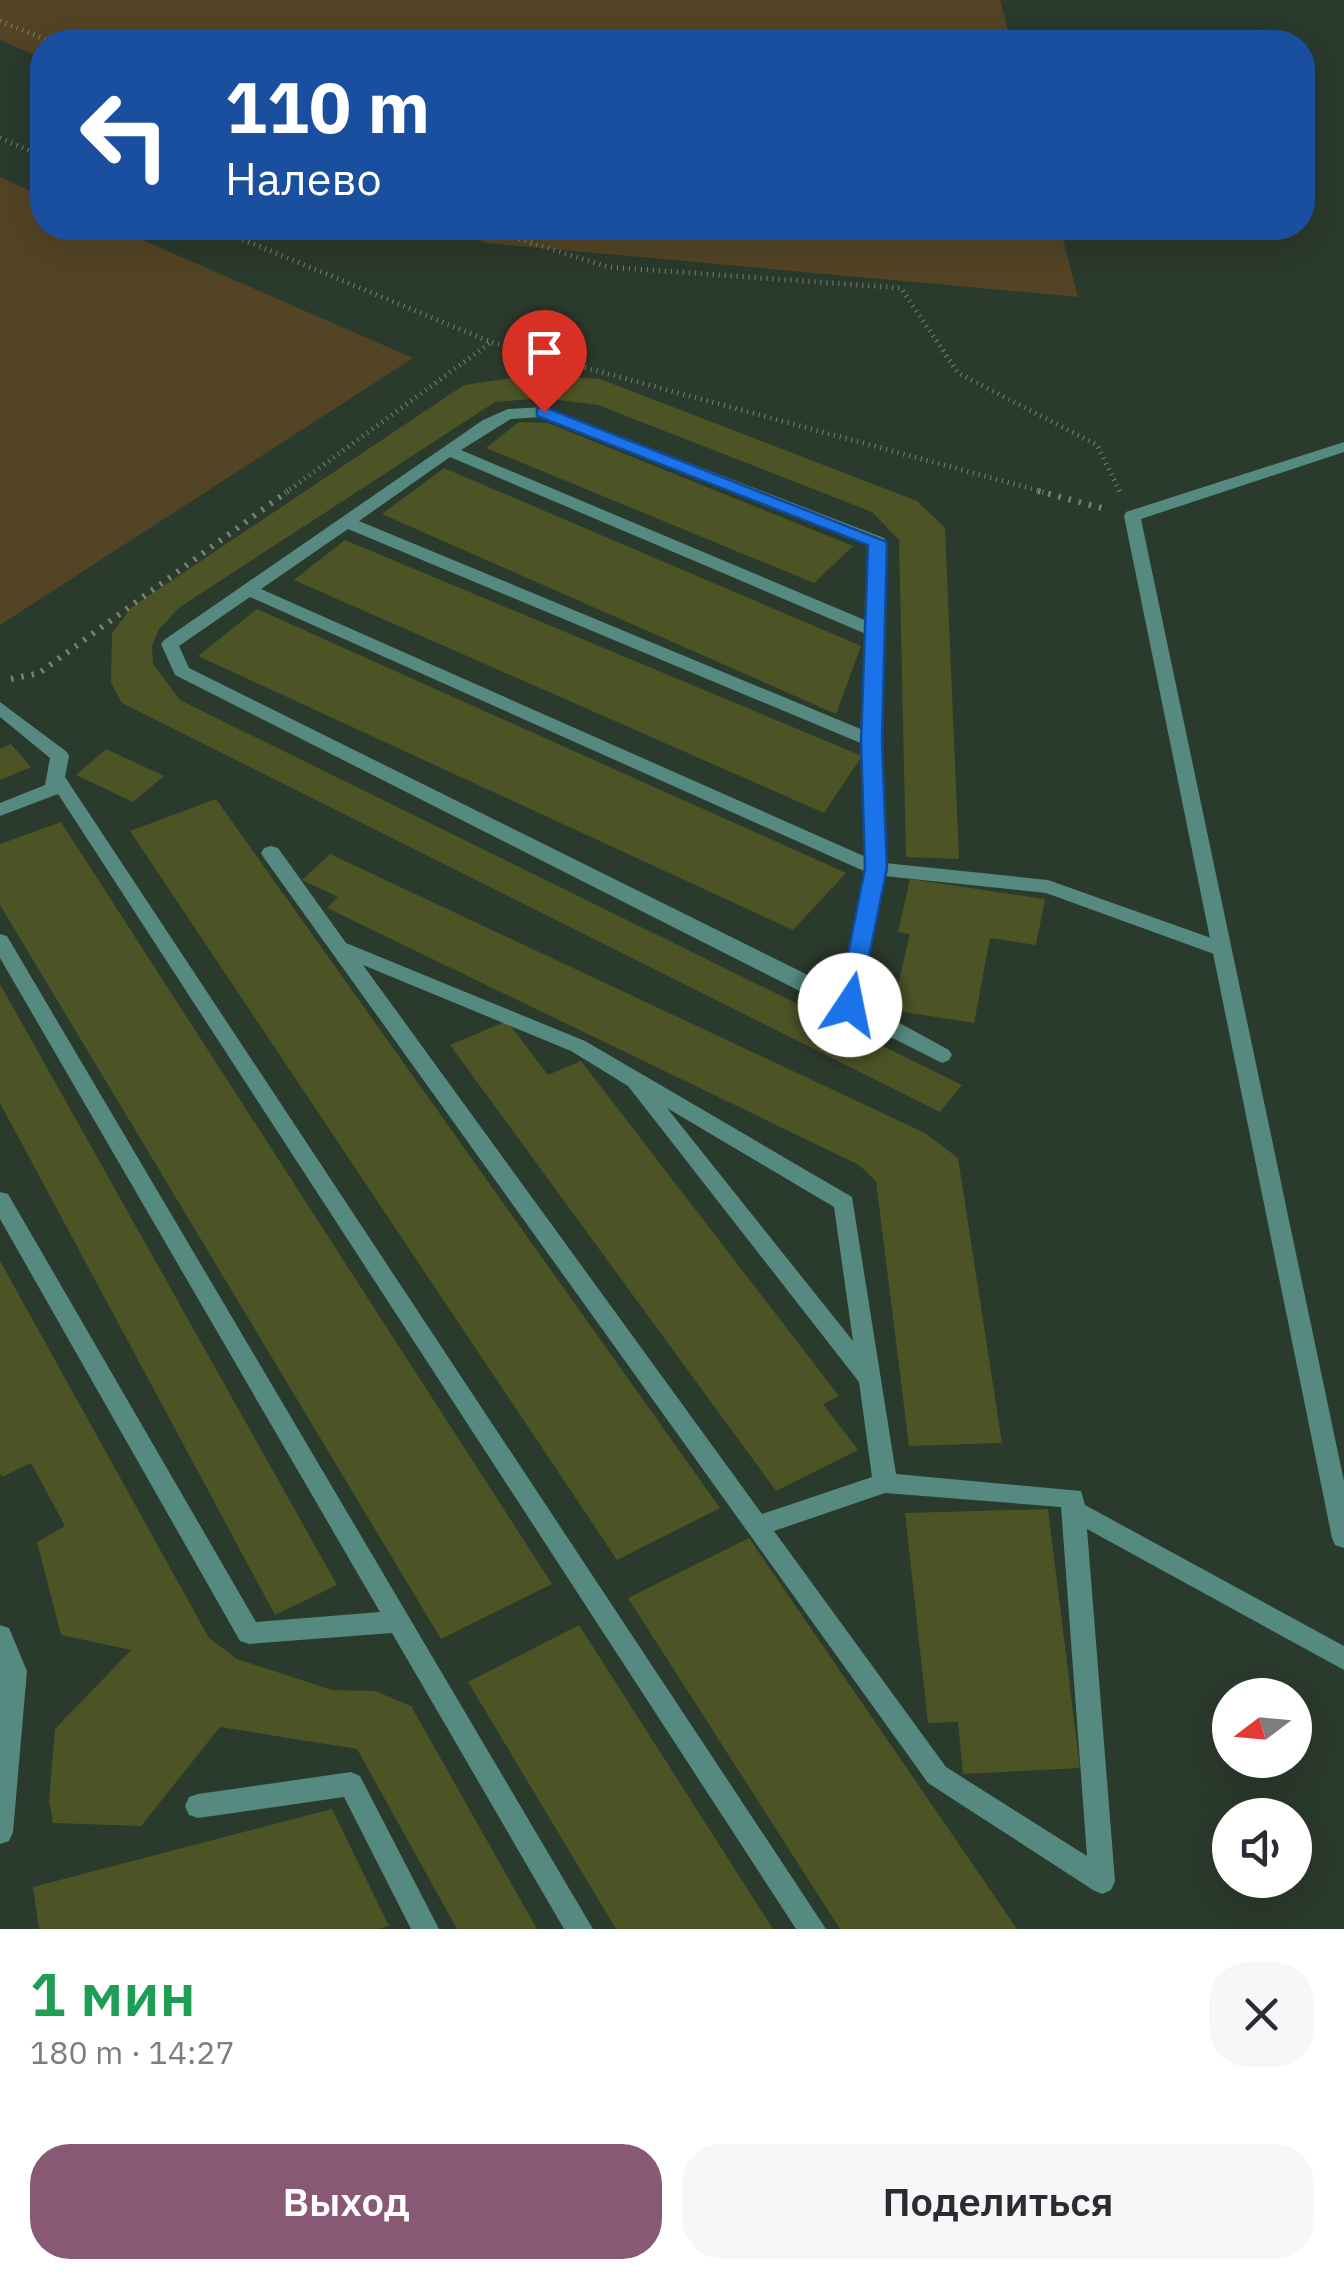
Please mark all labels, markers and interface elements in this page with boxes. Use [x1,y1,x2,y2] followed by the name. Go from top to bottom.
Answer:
[225,61,430,152] text: 110 m
[60,70,190,200] icon: left
[225,149,382,207] text: Налево
[502,310,587,413] pin
[517,325,572,380] icon: arrive
[798,953,902,1057] position arrow
[1212,1678,1312,1778] north arrow
[1212,1678,1312,1898] map controls
[1212,1798,1312,1898] button: sound
[30,1954,196,2033] text: 1 мин
[1209,1962,1314,2067] button: close
[30,2031,235,2073] text: 180 m · 14:27
[30,2144,662,2259] button: Выход
[682,2144,1314,2259] button: Поделиться

